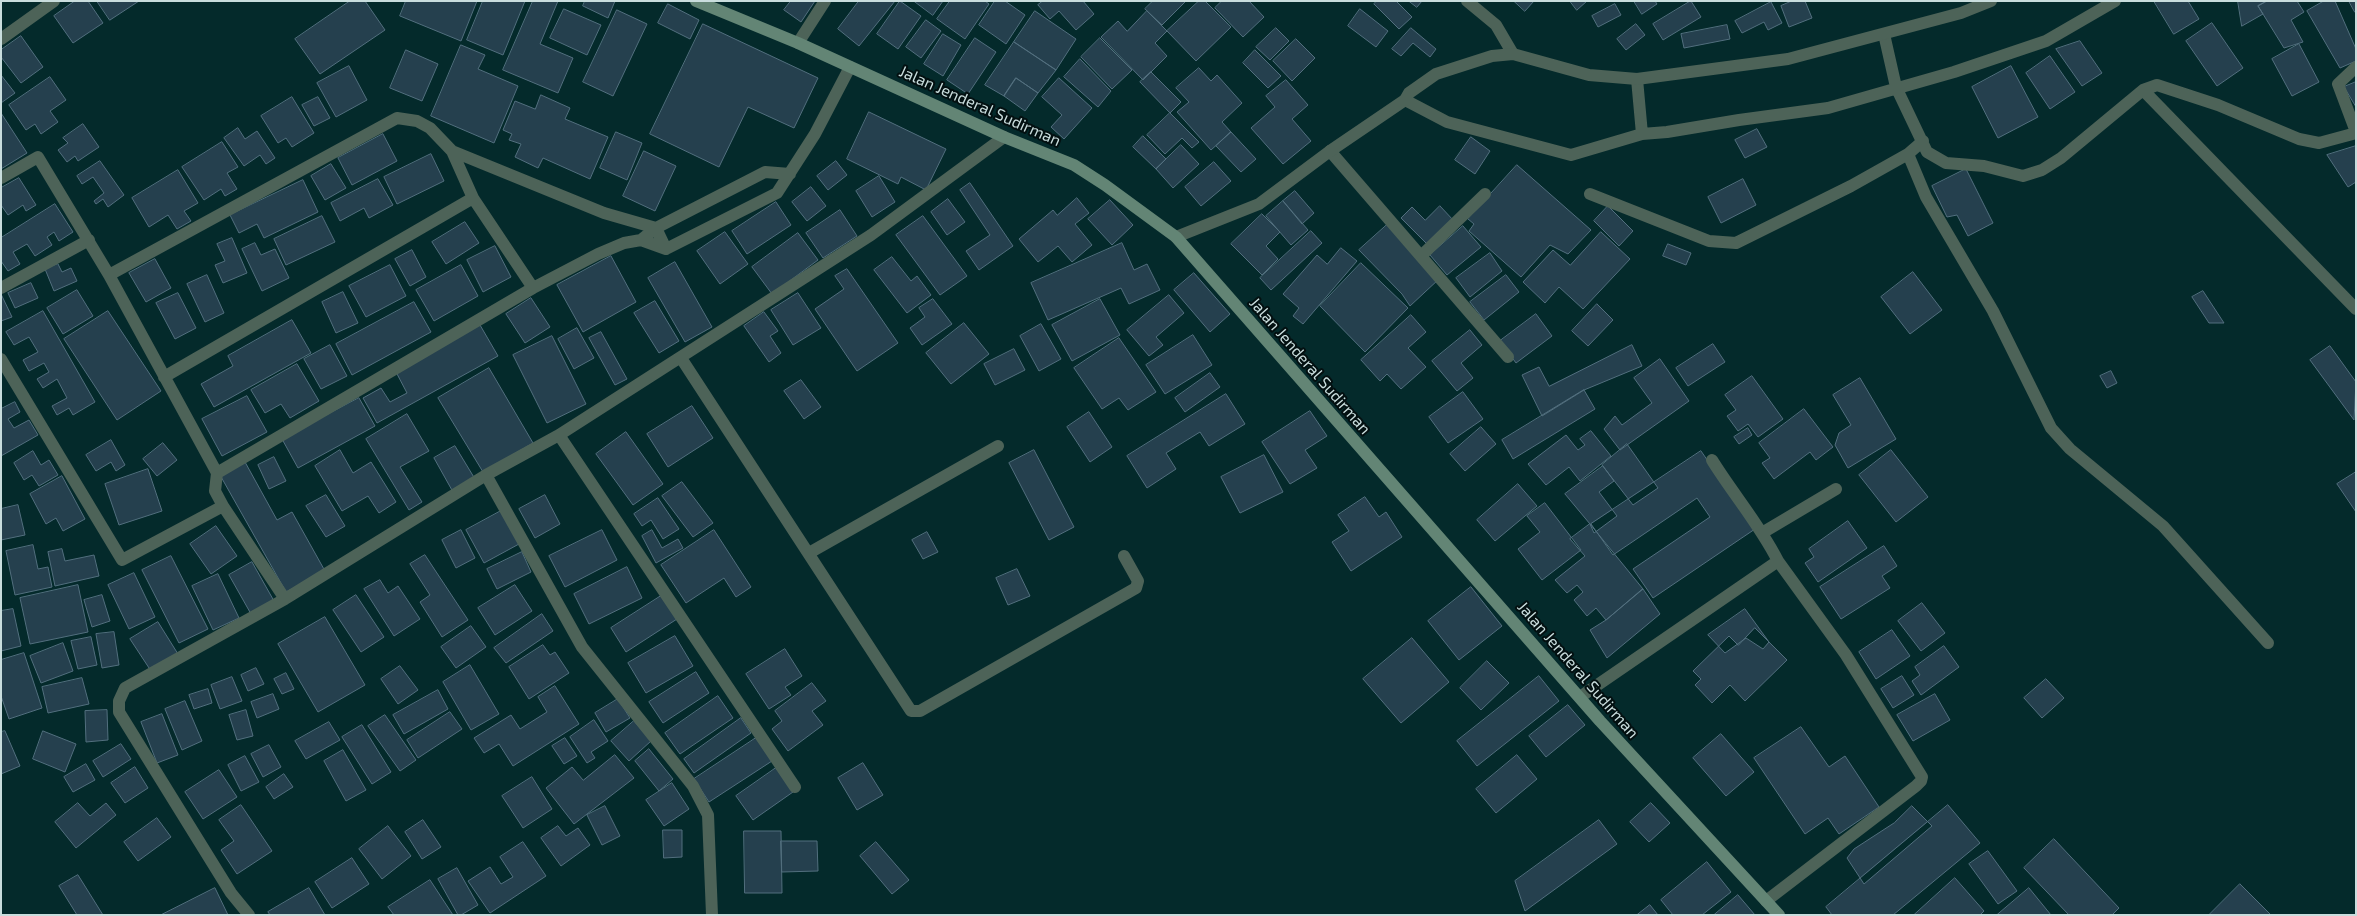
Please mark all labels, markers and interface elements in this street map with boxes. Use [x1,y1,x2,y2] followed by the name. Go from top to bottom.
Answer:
[896,62,1064,150] street label: Jalan Jenderal Sudirman
[1245,294,1375,438] street label: Jalan Jenderal Sudirman
[1513,598,1643,742] street label: Jalan Jenderal Sudirman

